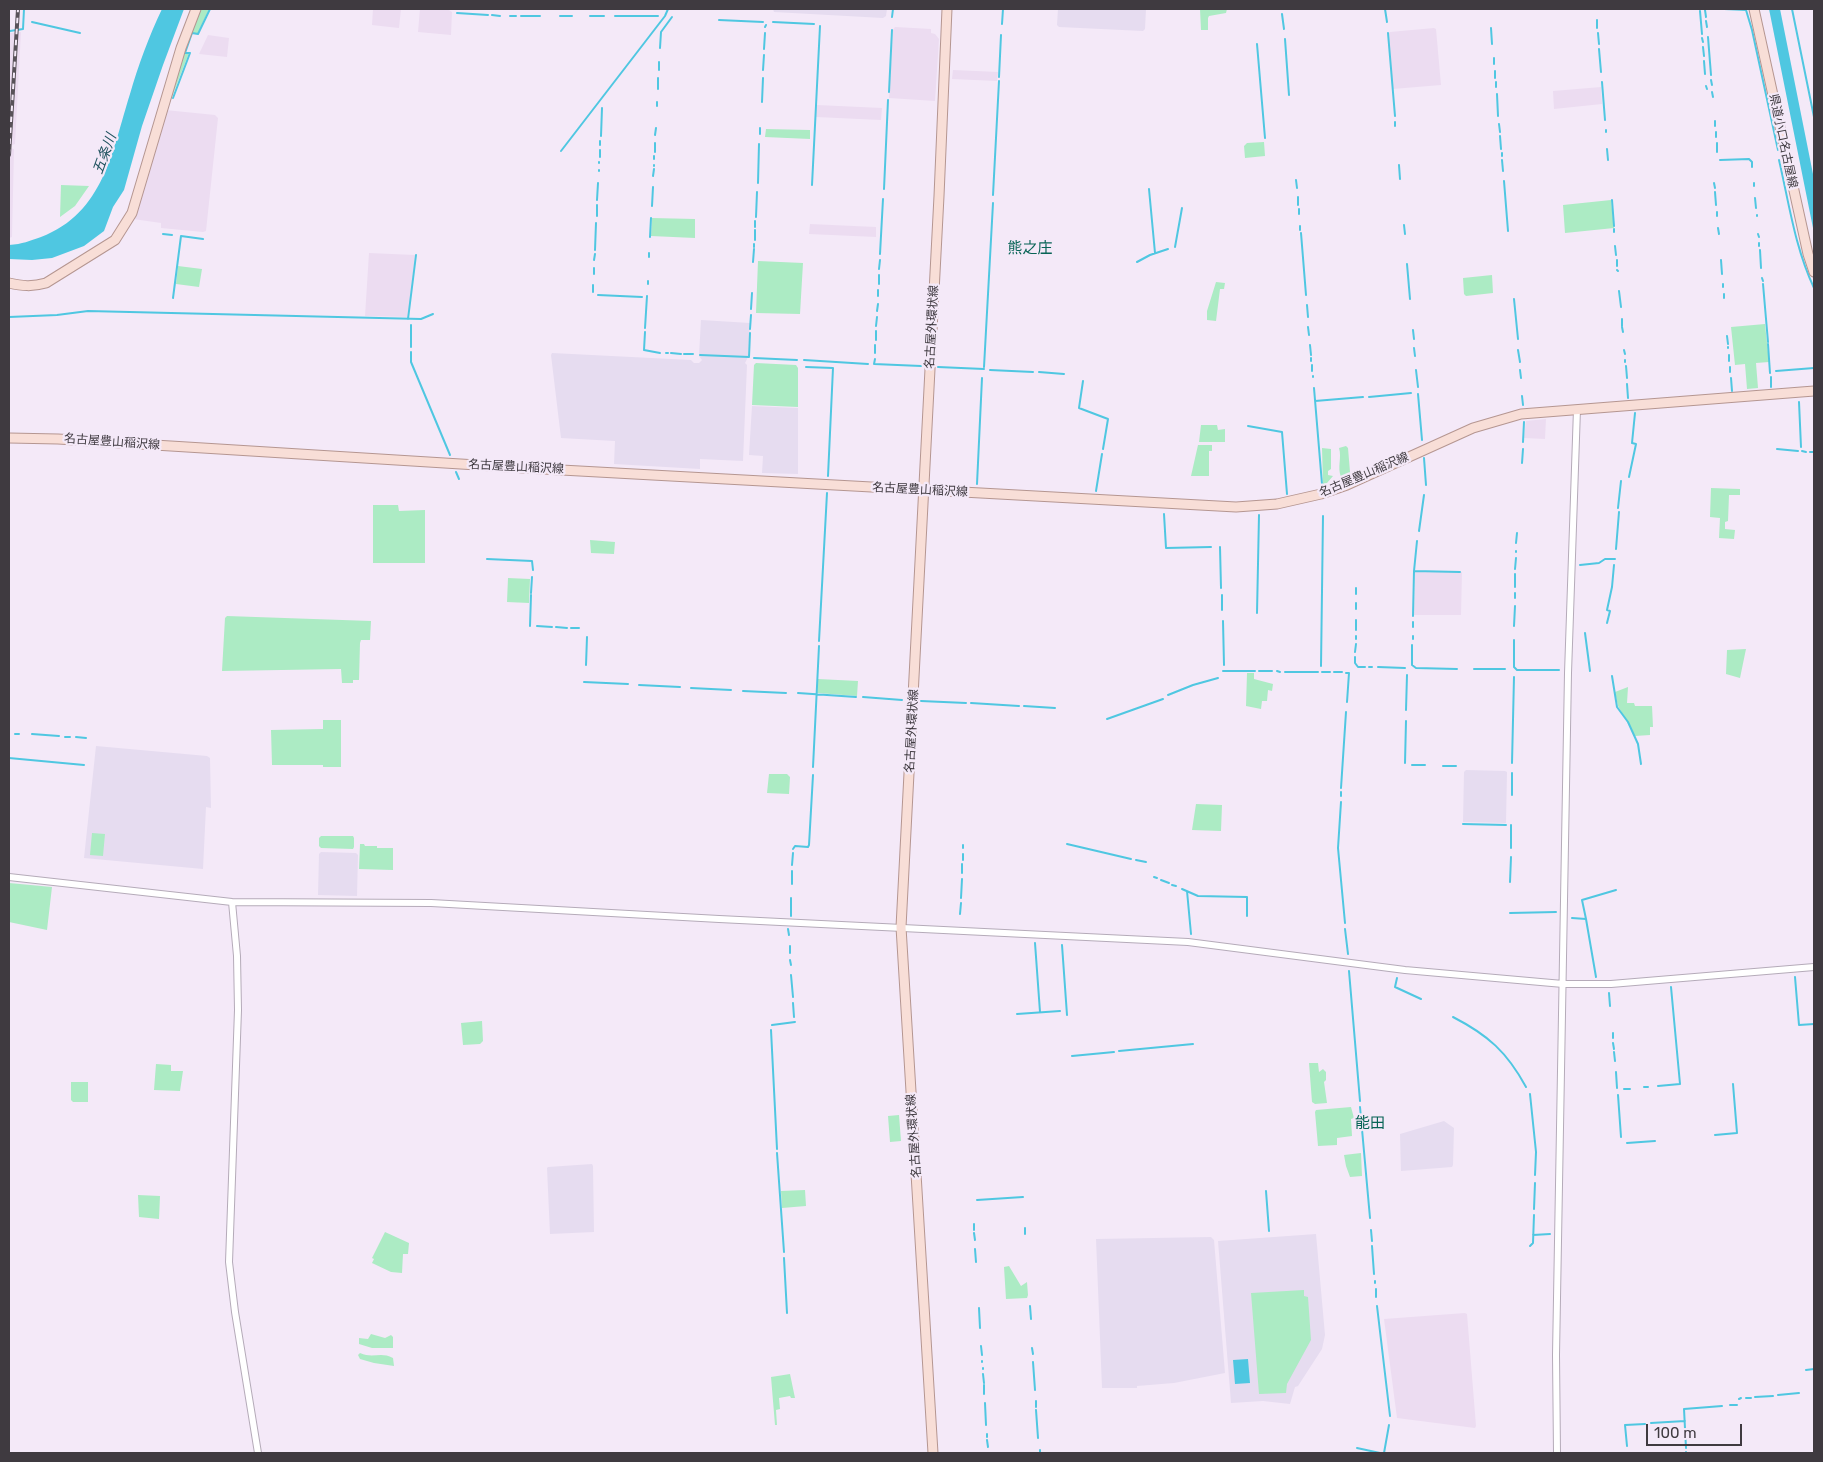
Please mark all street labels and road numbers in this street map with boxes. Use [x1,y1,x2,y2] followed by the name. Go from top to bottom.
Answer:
[1766,93,1800,189] street label: 県道小口名古屋線
[923,285,941,369] street label: 名古屋外環状線
[64,431,160,453] street label: 名古屋豊山稲沢線
[1317,450,1411,500] street label: 名古屋豊山稲沢線
[468,457,564,477] street label: 名古屋豊山稲沢線
[872,480,968,500] street label: 名古屋豊山稲沢線
[903,689,921,773] street label: 名古屋外環状線
[904,1094,924,1178] street label: 名古屋外環状線

